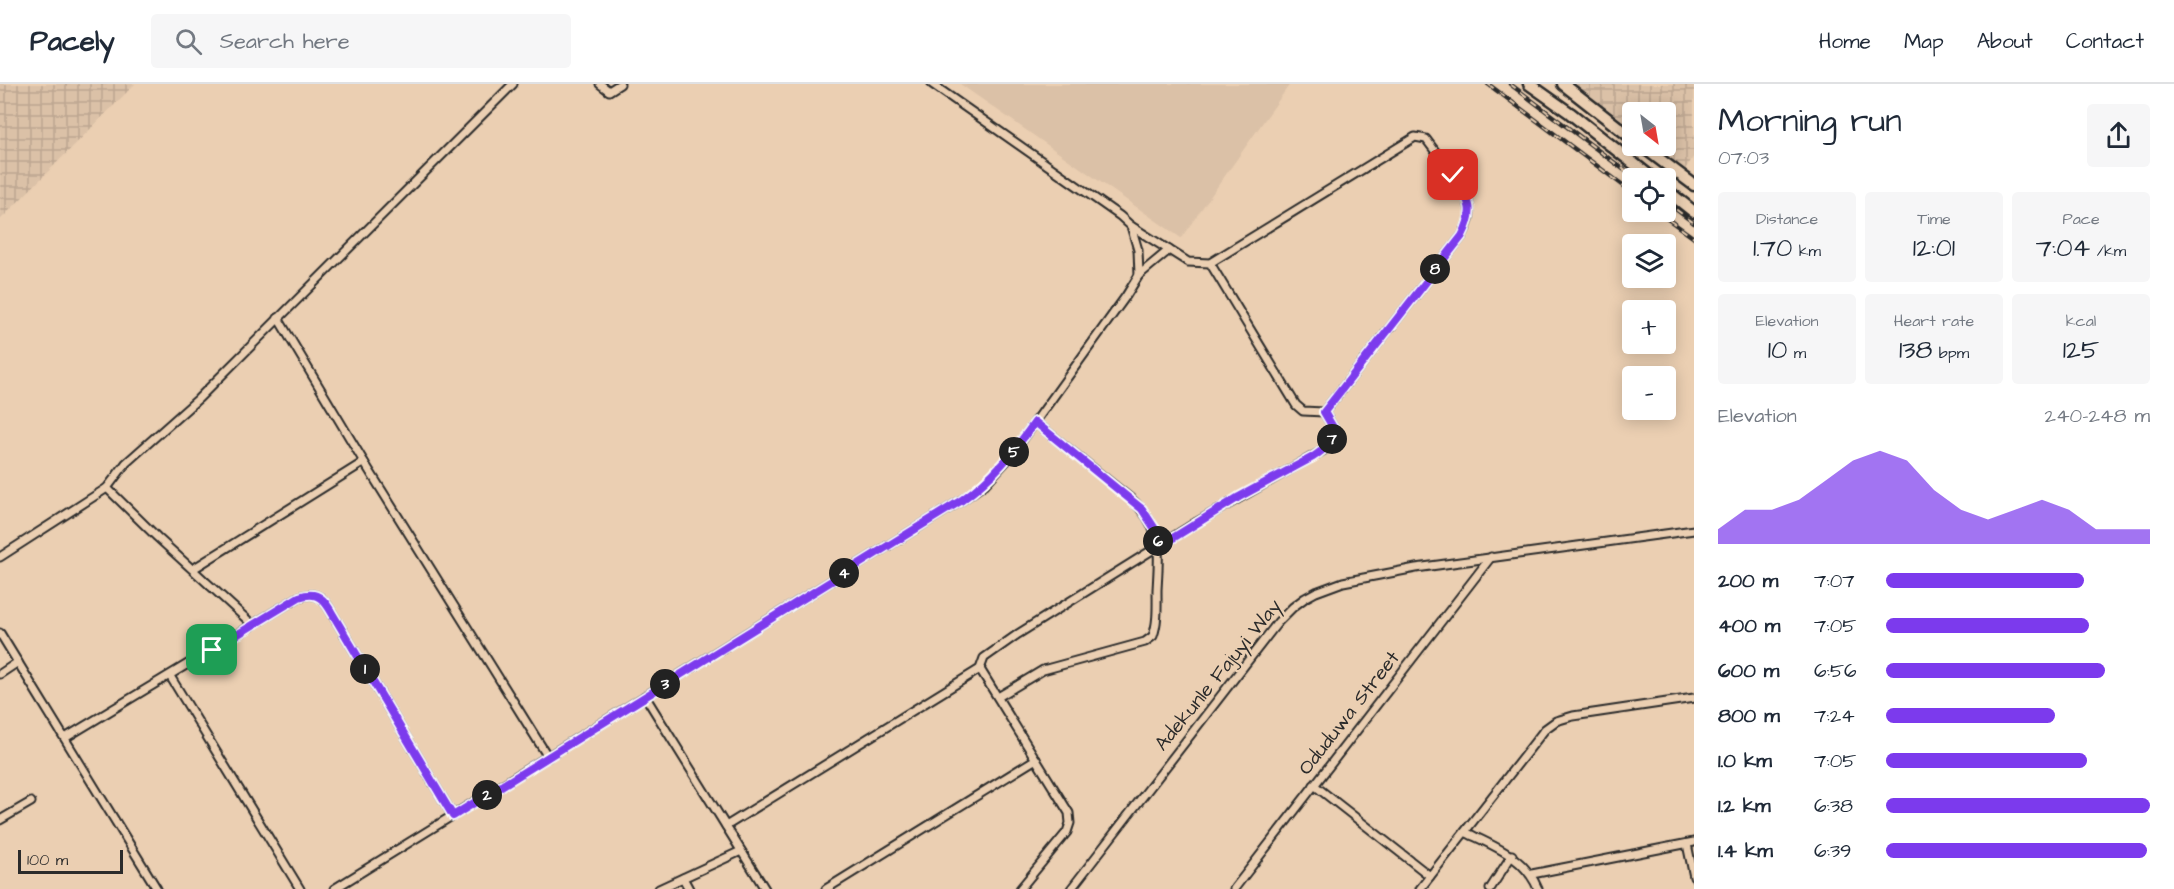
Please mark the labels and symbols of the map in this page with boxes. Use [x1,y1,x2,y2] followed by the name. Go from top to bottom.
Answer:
[1622,102,1676,156] north arrow
[1427,149,1478,200] pin
[1420,254,1450,284] pin: 8
[1317,424,1347,454] pin: 7
[999,437,1029,467] pin: 5
[1143,526,1173,556] pin: 6
[829,558,859,588] pin: 4
[1148,593,1289,757] street label: Adekunle Fajuyi Way
[186,624,237,675] pin
[1292,645,1406,781] street label: Oduduwa Street
[350,654,380,684] pin: 1
[650,669,680,699] pin: 3
[472,780,502,810] pin: 2
[18,847,123,874] scale bar

